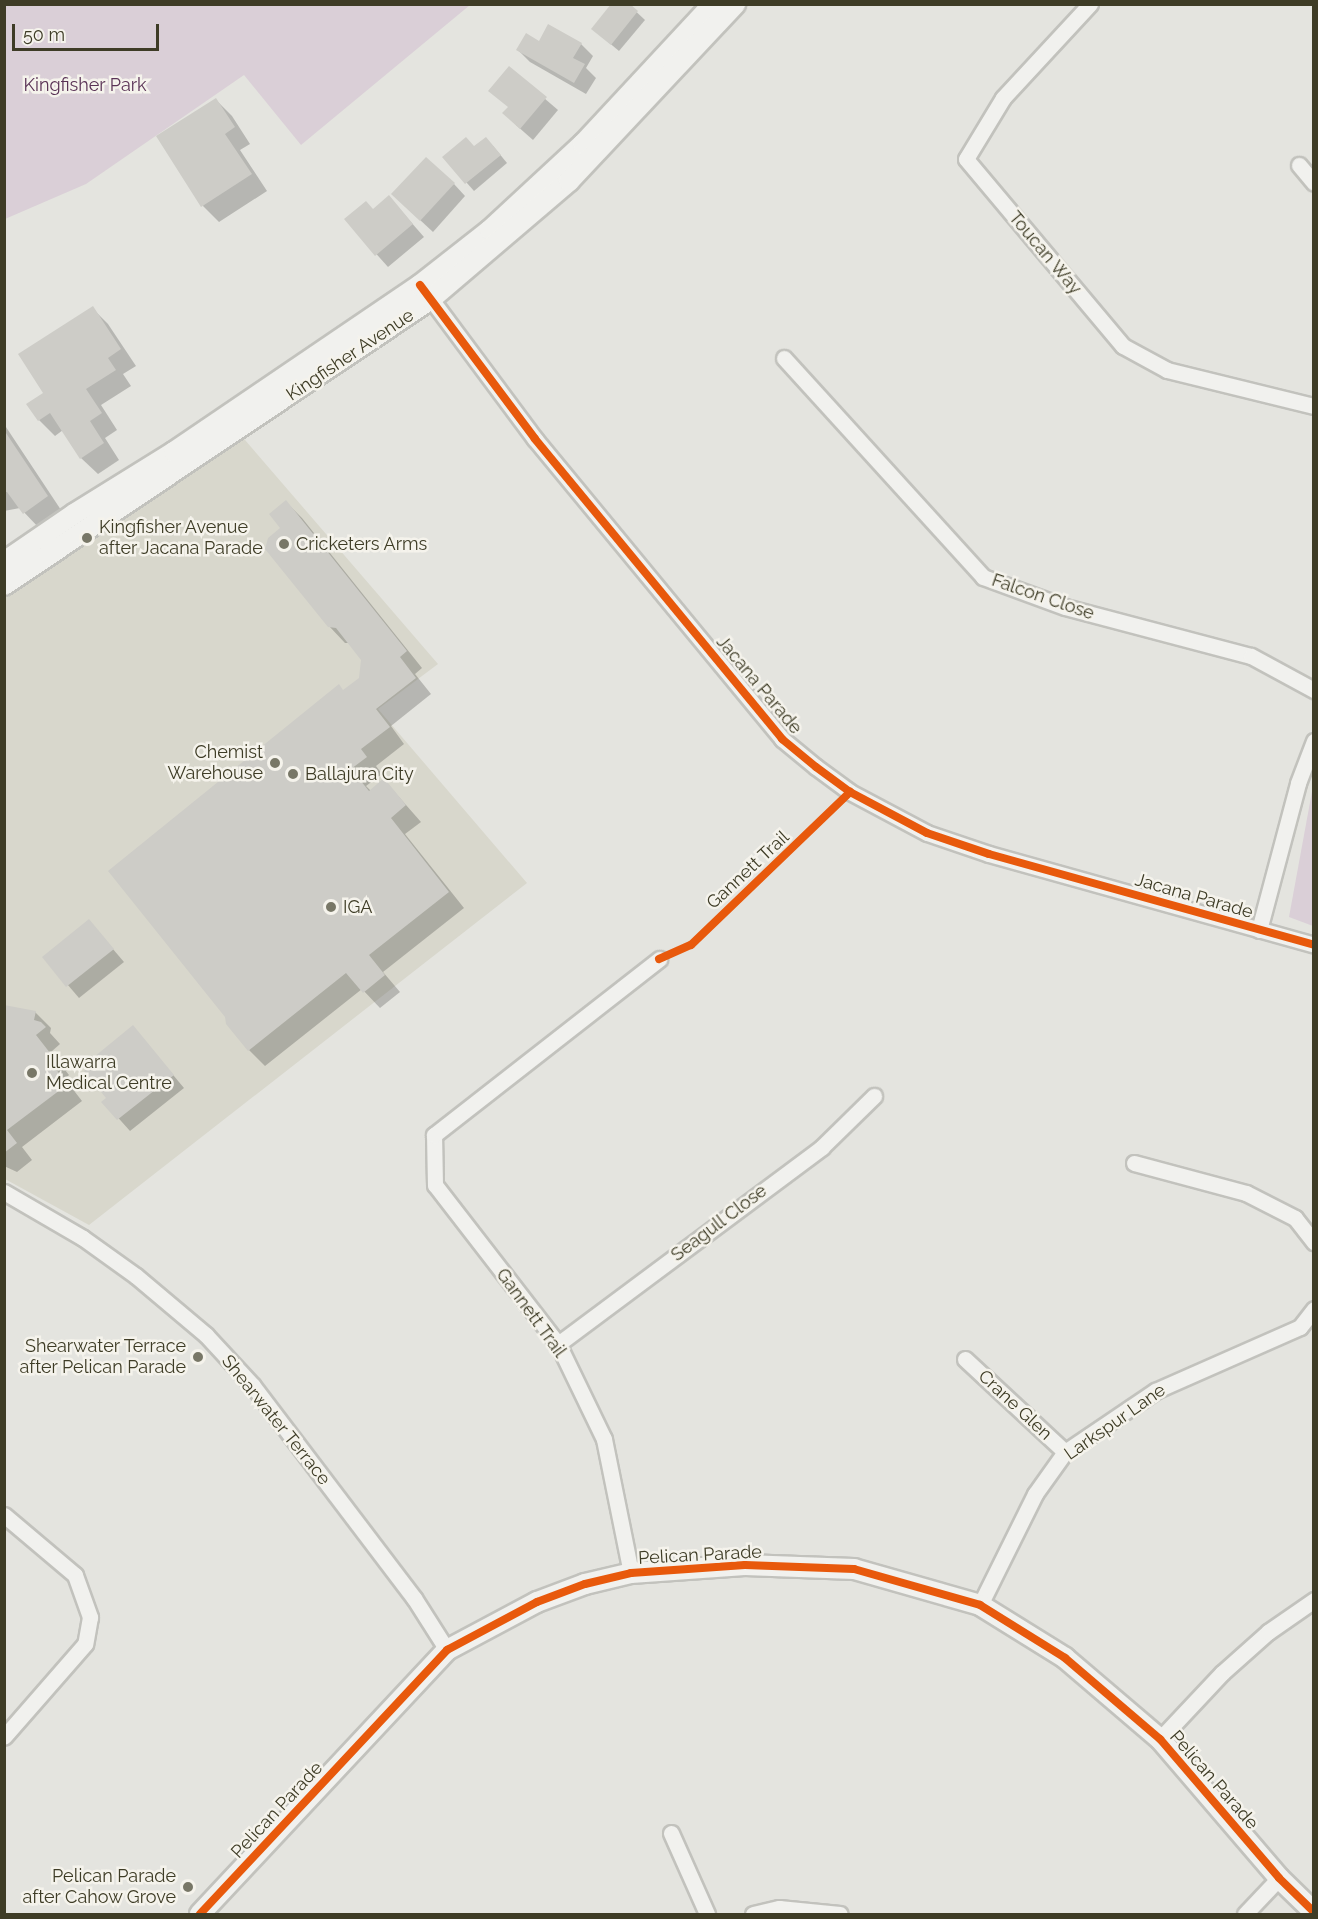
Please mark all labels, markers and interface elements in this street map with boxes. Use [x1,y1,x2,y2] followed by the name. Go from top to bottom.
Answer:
[15,12,162,50] scale bar
[23,24,65,45] text: 50 m
[23,74,147,96] park label: Kingfisher Park
[1004,207,1086,299] street label: Toucan Way
[282,304,418,406] street label: Kingfisher Avenue
[99,517,264,560] place label: Kingfisher Avenue after Jacana Parade
[80,531,94,545] marker: Kingfisher Avenue after Jacana Parade
[296,533,428,555] place label: Cricketers Arms
[277,537,291,551] marker: Cricketers Arms
[989,569,1097,625] street label: Falcon Close
[712,631,806,739] street label: Jacana Parade
[168,742,263,784] place label: Chemist Warehouse
[268,756,282,770] marker: Chemist Warehouse
[305,763,414,785] place label: Ballajura City
[286,767,300,781] marker: Ballajura City
[702,826,794,914] street label: Gannett Trail
[1133,869,1255,923] street label: Jacana Parade
[343,896,373,918] place label: IGA
[324,900,338,914] marker: IGA
[46,1052,172,1094] place label: Illawarra Medical Centre
[23,1064,41,1082] marker: Illawarra Medical Centre
[667,1180,771,1266] street label: Seagull Close
[491,1264,571,1362] street label: Gannett Trail
[19,1336,186,1378] place label: Shearwater Terrace after Pelican Parade
[191,1350,205,1364] marker: Shearwater Terrace after Pelican Parade
[217,1350,335,1490] street label: Shearwater Terrace
[974,1365,1056,1445] street label: Crane Glen
[1060,1379,1170,1465] street label: Larkspur Lane
[638,1541,762,1569] street label: Pelican Parade
[1165,1726,1263,1834] street label: Pelican Parade
[227,1757,327,1863] street label: Pelican Parade
[22,1866,176,1908] place label: Pelican Parade after Cahow Grove
[181,1880,195,1894] marker: Pelican Parade after Cahow Grove

